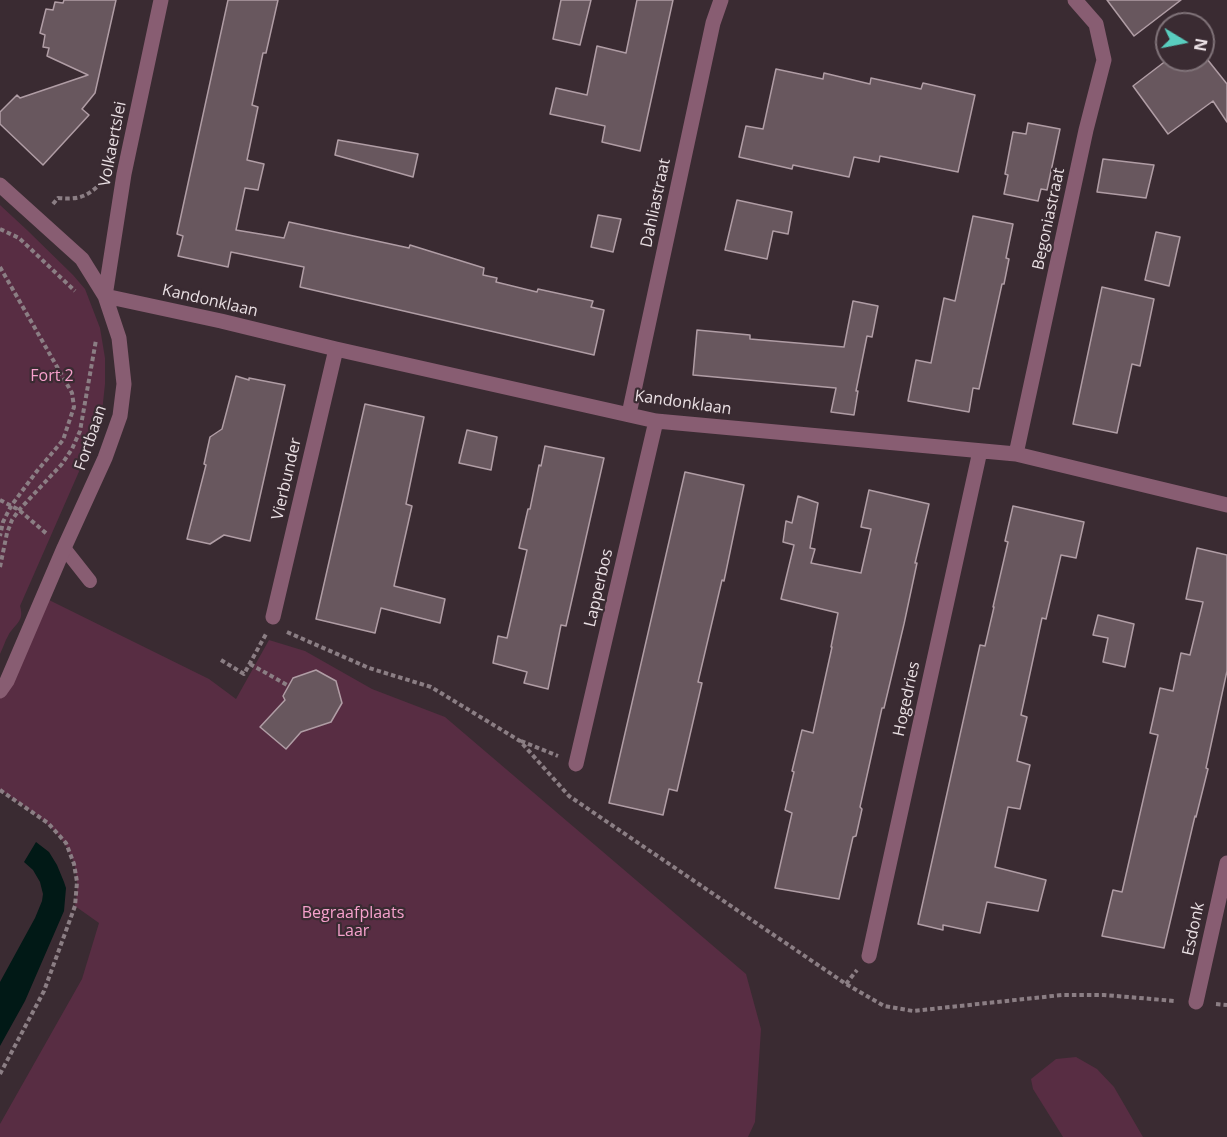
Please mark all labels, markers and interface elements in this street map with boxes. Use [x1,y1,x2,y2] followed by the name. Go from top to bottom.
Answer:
[1155,12,1215,72] north arrow
[1189,36,1213,53] text: N
[95,100,131,188] street label: Volkaertslei
[637,157,675,249] street label: Dahliastraat
[1029,166,1069,272] street label: Begoniastraat
[160,281,260,321] street label: Kandonklaan
[30,366,74,386] park label: Fort 2
[633,387,733,419] street label: Kandonklaan
[71,403,111,473] street label: Fortbaan
[268,436,306,522] street label: Vierbunder
[581,547,617,629] street label: Lapperbos
[890,660,924,738] street label: Hogedries
[1179,901,1209,957] street label: Esdonk
[302,903,404,941] park label: Begraafplaats Laar

